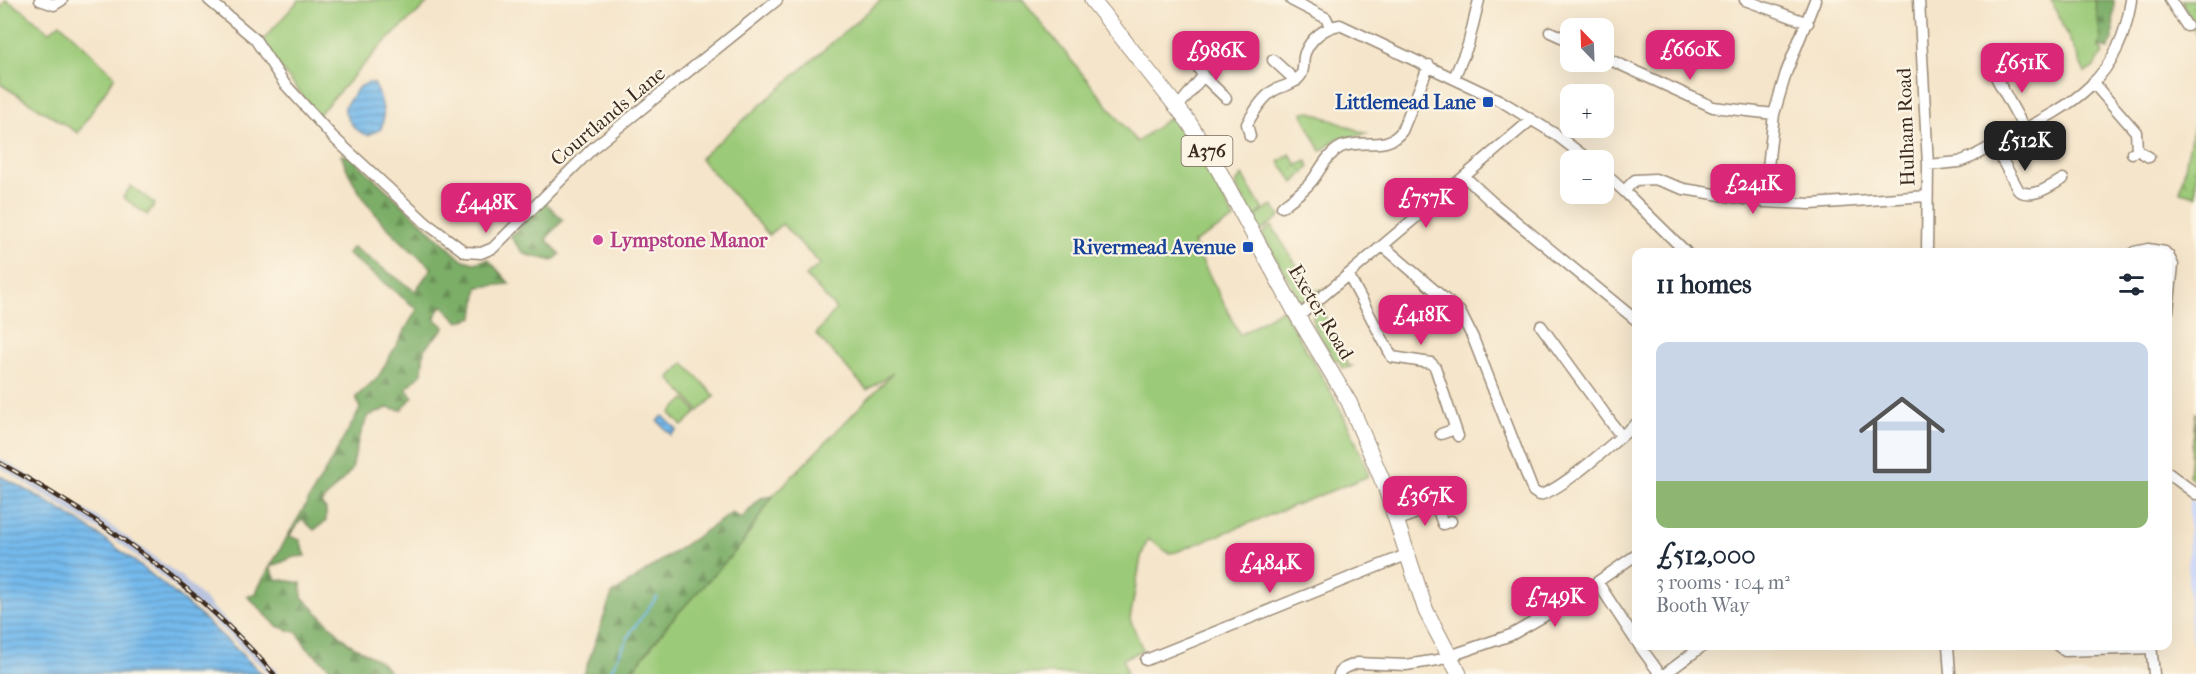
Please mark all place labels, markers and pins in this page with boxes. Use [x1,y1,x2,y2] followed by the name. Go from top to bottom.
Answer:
[1648,30,1732,81] pin: £660K
[1174,31,1258,82] pin: £986K
[1980,43,2064,94] pin: £651K
[1335,91,1476,114] place label: Littlemead Lane
[1481,95,1495,109] marker: Littlemead Lane
[1983,121,2067,172] pin: £512K
[1711,164,1795,215] pin: £241K
[1384,178,1468,229] pin: £757K
[444,183,528,234] pin: £448K
[610,229,768,252] place label: Lympstone Manor
[591,233,605,247] marker: Lympstone Manor
[1073,236,1236,259] place label: Rivermead Avenue
[1241,240,1255,254] marker: Rivermead Avenue
[1379,295,1463,346] pin: £418K
[1383,476,1467,527] pin: £367K
[1228,543,1312,594] pin: £484K
[1513,577,1597,628] pin: £749K

